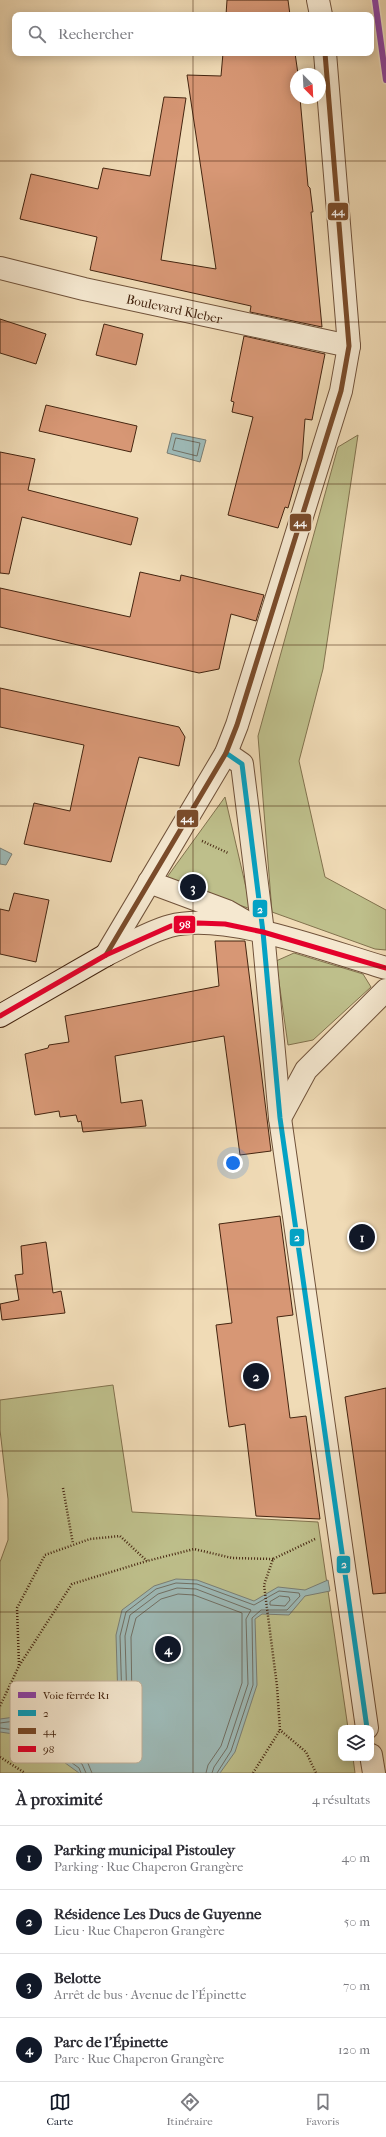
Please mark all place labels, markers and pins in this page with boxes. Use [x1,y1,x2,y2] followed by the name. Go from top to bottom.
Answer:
[180,872,206,902] pin: 3
[349,1222,375,1252] pin: 1
[243,1361,269,1391] pin: 2
[155,1634,181,1664] pin: 4

